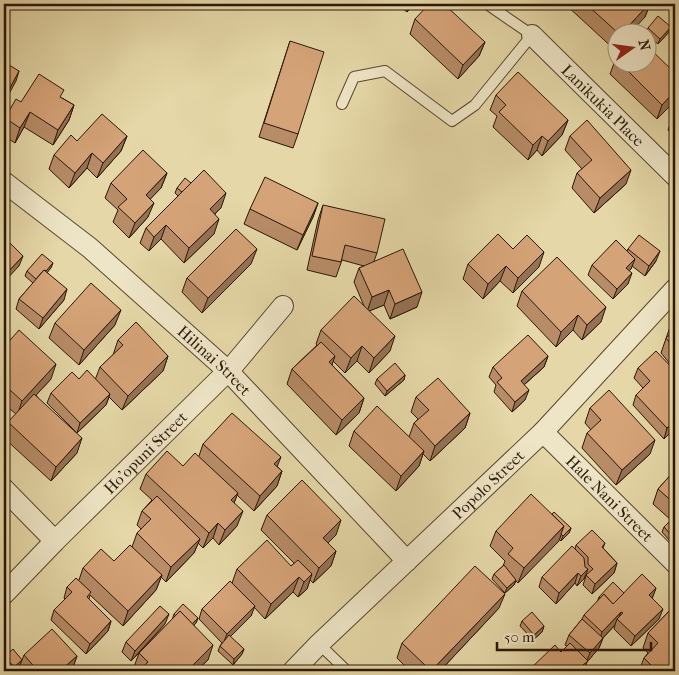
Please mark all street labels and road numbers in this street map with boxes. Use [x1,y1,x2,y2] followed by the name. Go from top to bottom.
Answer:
[557,61,648,151] street label: Lanikukia Place
[173,322,255,400] street label: Hilinai Street
[100,407,191,498] street label: Ho'opuni Street
[448,446,528,523] street label: Popolo Street
[562,451,657,546] street label: Hale Nani Street

